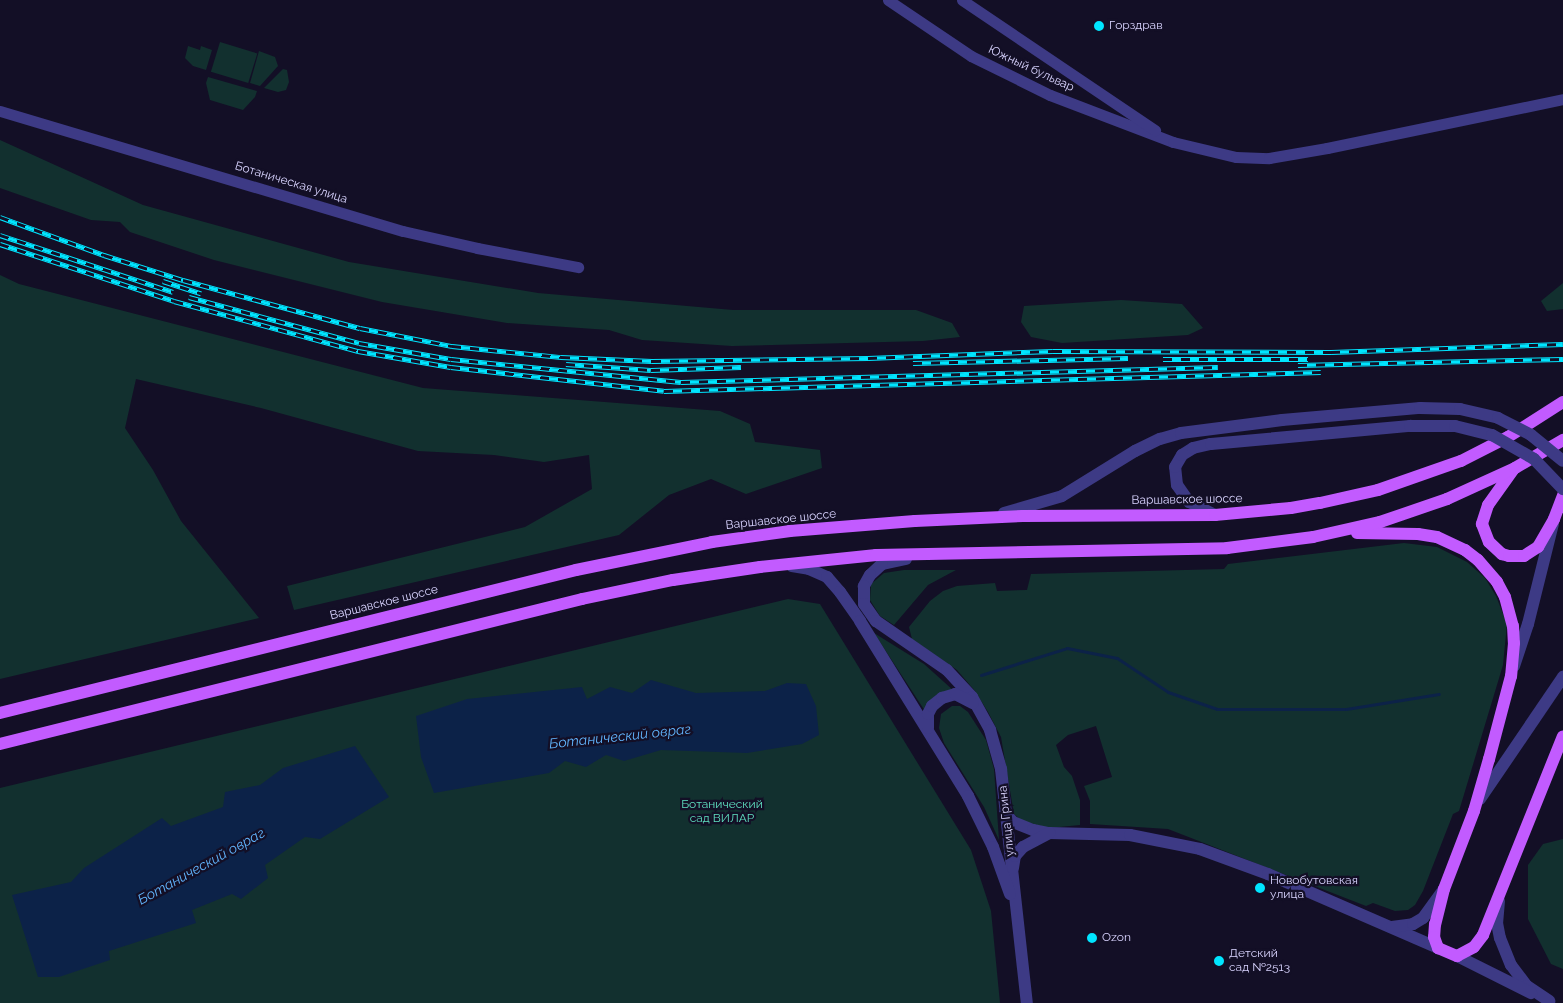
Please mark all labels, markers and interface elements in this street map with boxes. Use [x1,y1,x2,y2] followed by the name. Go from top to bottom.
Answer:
[1109,19,1163,33] place label: Горздрав
[1093,20,1105,32] marker: Горздрав
[986,43,1076,95] street label: Южный бульвар
[233,159,349,207] street label: Ботаническая улица
[1131,492,1243,508] street label: Варшавское шоссе
[725,507,837,533] street label: Варшавское шоссе
[328,583,440,623] street label: Варшавское шоссе
[548,720,692,752] water label: Ботанический овраг
[996,785,1018,857] street label: улица Грина
[681,798,763,826] park label: Ботанический сад ВИЛАР
[134,824,268,908] water label: Ботанический овраг
[1270,874,1358,902] place label: Новобутовская улица
[1254,882,1266,894] marker: Новобутовская улица
[1102,931,1131,945] place label: Ozon
[1086,932,1098,944] marker: Ozon
[1229,947,1290,975] place label: Детский сад №2513
[1213,955,1225,967] marker: Детский сад №2513

